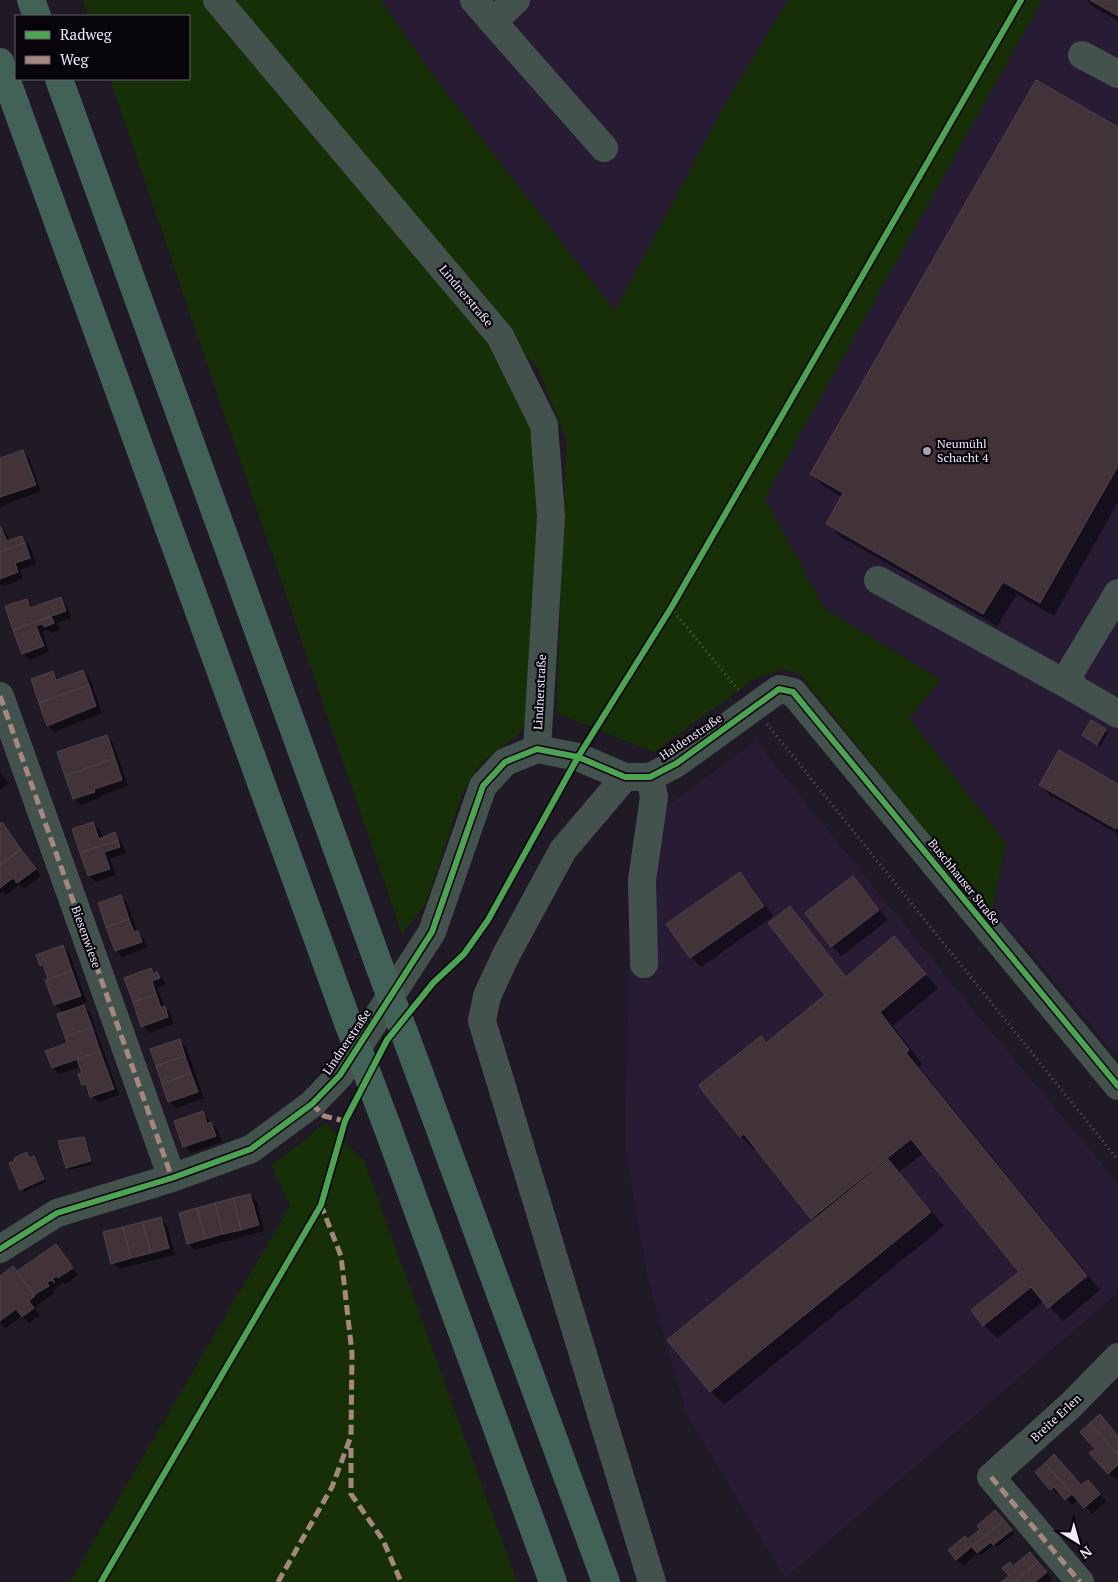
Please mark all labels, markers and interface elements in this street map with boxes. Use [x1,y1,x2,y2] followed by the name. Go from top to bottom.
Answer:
[15,15,190,80] legend
[60,24,113,44] text: Radweg
[60,49,90,69] text: Weg
[436,262,496,330] street label: Lindnerstraße
[937,436,989,465] place label: Neumühl Schacht 4
[921,445,933,457] marker: Neumühl Schacht 4
[530,654,549,730] street label: Lindnerstraße
[657,710,725,763] street label: Haldenstraße
[925,836,1004,928] street label: Buschhauser Straße
[68,904,105,970] street label: Biesenwiese
[319,1006,374,1077] street label: Lindnerstraße
[1027,1391,1084,1445] street label: Breite Erlen
[1053,1517,1103,1567] north arrow
[1076,1542,1096,1564] text: N

